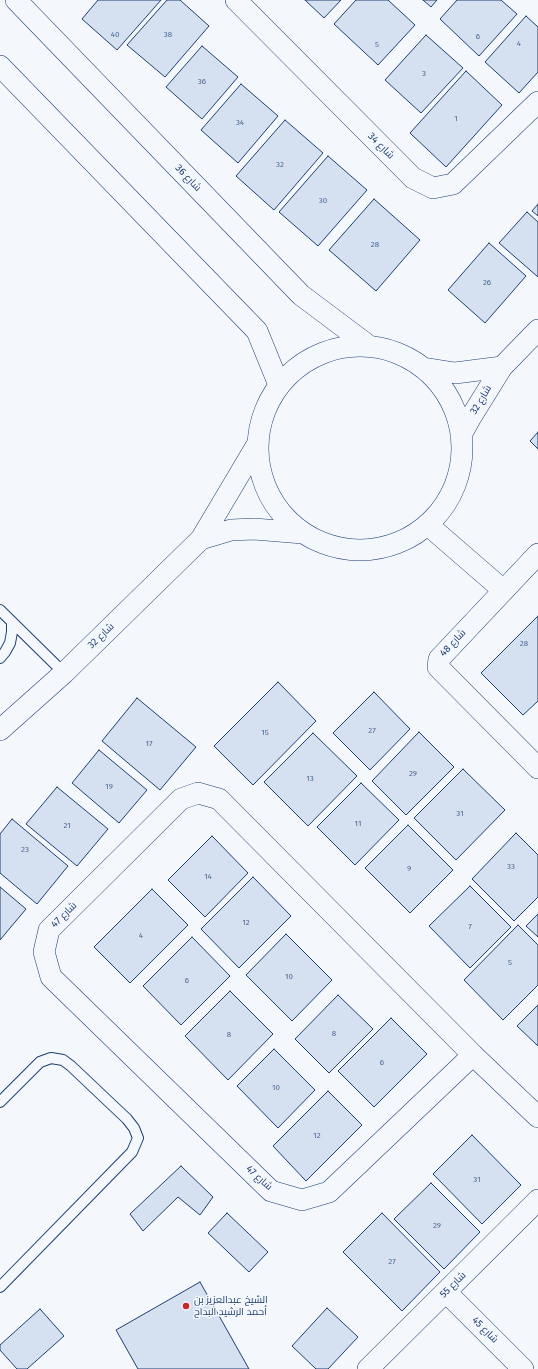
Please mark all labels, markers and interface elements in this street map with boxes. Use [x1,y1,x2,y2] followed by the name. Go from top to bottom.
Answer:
[111,30,119,40] house number: 40
[164,30,172,40] house number: 38
[476,32,480,42] house number: 6
[517,39,521,49] house number: 4
[375,40,379,50] house number: 5
[422,69,426,79] house number: 3
[198,77,206,87] house number: 36
[454,114,458,124] house number: 1
[236,118,244,128] house number: 34
[365,130,397,162] street label: شارع 34
[276,160,284,170] house number: 32
[172,162,204,194] street label: شارع 36
[319,196,327,206] house number: 30
[371,240,379,250] house number: 28
[483,278,491,288] house number: 26
[468,383,494,417] street label: شارع 32
[85,621,117,651] street label: شارع 32
[437,627,469,659] street label: شارع 48
[520,639,528,649] house number: 28
[368,726,376,736] house number: 27
[261,728,269,738] house number: 15
[145,739,153,749] house number: 17
[409,769,417,779] house number: 29
[306,774,314,784] house number: 13
[105,782,113,792] house number: 19
[456,809,464,819] house number: 31
[355,819,361,829] house number: 11
[63,821,71,831] house number: 21
[21,845,29,855] house number: 23
[507,862,515,872] house number: 33
[407,864,411,874] house number: 9
[204,872,212,882] house number: 14
[49,900,79,930] street label: شارع 47
[242,918,250,928] house number: 12
[468,922,472,932] house number: 7
[139,931,143,941] house number: 4
[508,958,512,968] house number: 5
[285,972,293,982] house number: 10
[185,976,189,986] house number: 6
[332,1029,336,1039] house number: 8
[227,1030,231,1040] house number: 8
[380,1058,384,1068] house number: 6
[272,1083,280,1093] house number: 10
[313,1131,321,1141] house number: 12
[243,1163,275,1193] street label: شارع 47
[473,1175,481,1185] house number: 31
[433,1221,441,1231] house number: 29
[388,1257,396,1267] house number: 27
[437,1269,469,1301] street label: شارع 55
[194,1294,268,1318] place label: الشيخ عبدالعزيز بن أحمد الرشيد البداح
[181,1301,191,1311] marker: الشيخ عبدالعزيز بن أحمد الرشيد البداح
[469,1314,501,1346] street label: شارع 45

